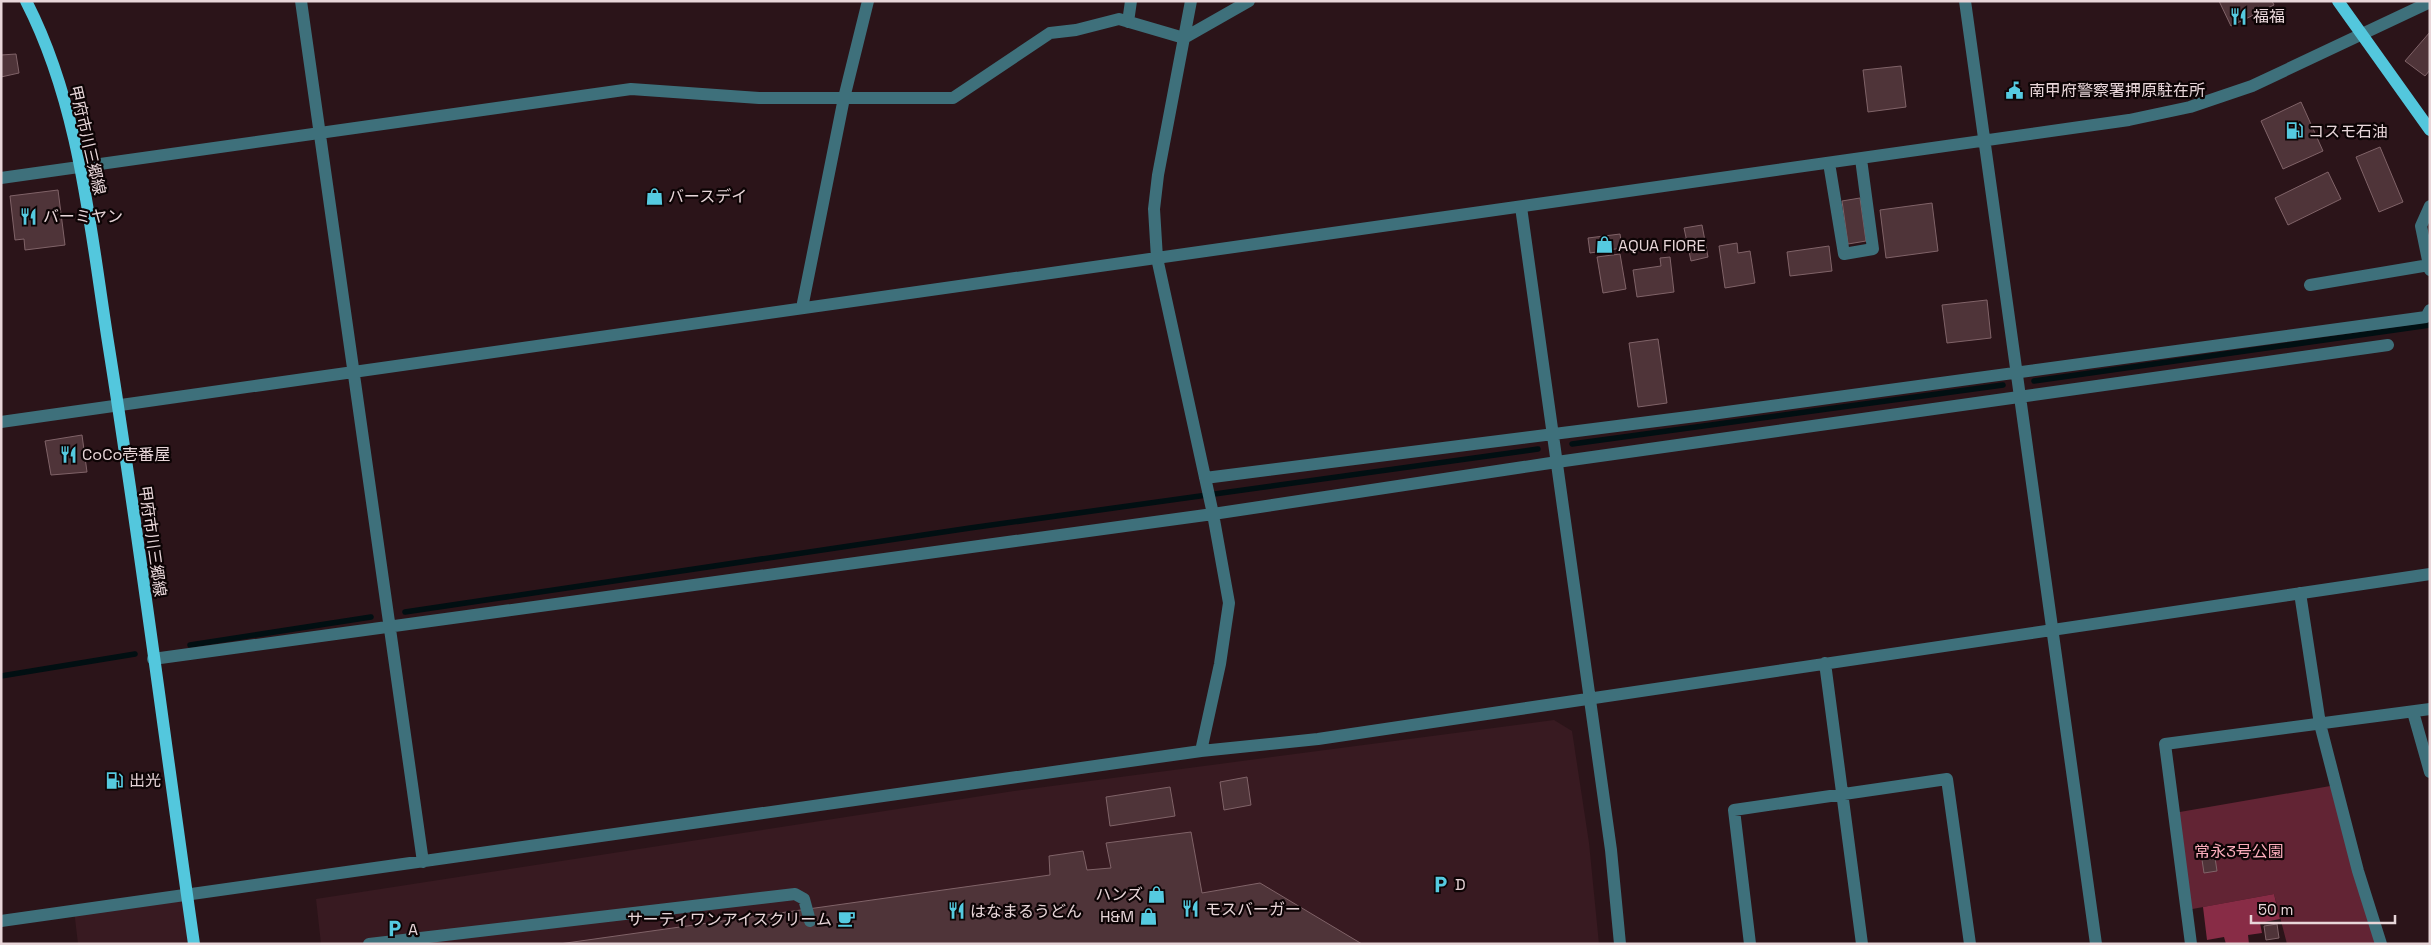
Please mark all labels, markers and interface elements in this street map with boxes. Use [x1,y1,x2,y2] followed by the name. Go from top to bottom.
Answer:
[2229,6,2249,26] restaurant icon: 福福
[2253,6,2285,27] place label: 福福
[2005,80,2025,100] public building icon: 南甲府警察署押原駐在所
[2029,80,2205,101] place label: 南甲府警察署押原駐在所
[65,83,110,197] street label: 甲府市川三郷線
[2284,121,2304,141] fuel station icon: コスモ石油
[2308,121,2388,142] place label: コスモ石油
[644,186,664,206] shop icon: バースデイ
[668,186,747,207] place label: バースデイ
[19,206,39,226] restaurant icon: バーミヤン
[43,206,123,227] place label: バーミヤン
[1594,235,1614,255] shop icon: AQUA FIORE
[1618,235,1705,256] place label: AQUA FIORE
[58,444,78,464] restaurant icon: CoCo壱番屋
[82,444,170,465] place label: CoCo壱番屋
[134,484,171,598] street label: 甲府市川三郷線
[105,770,125,790] fuel station icon: 出光
[129,770,161,791] place label: 出光
[2194,841,2284,862] park label: 常永3号公園
[1431,874,1451,894] parking icon: D
[1455,874,1466,895] place label: D
[1095,884,1143,905] place label: ハンズ
[1147,884,1167,904] shop icon: ハンズ
[2251,892,2395,924] scale bar
[1181,899,1201,919] restaurant icon: モスバーガー
[1205,899,1301,920] place label: モスバーガー
[2258,900,2293,919] text: 50 m
[946,901,966,921] restaurant icon: はなまるうどん
[970,901,1082,922] place label: はなまるうどん
[1100,906,1134,927] place label: H&M
[1138,906,1158,926] shop icon: H&M
[627,909,832,930] place label: サーティワンアイスクリーム
[836,909,856,929] cafe icon: サーティワンアイスクリーム
[384,919,404,939] parking icon: A
[408,919,418,940] place label: A

